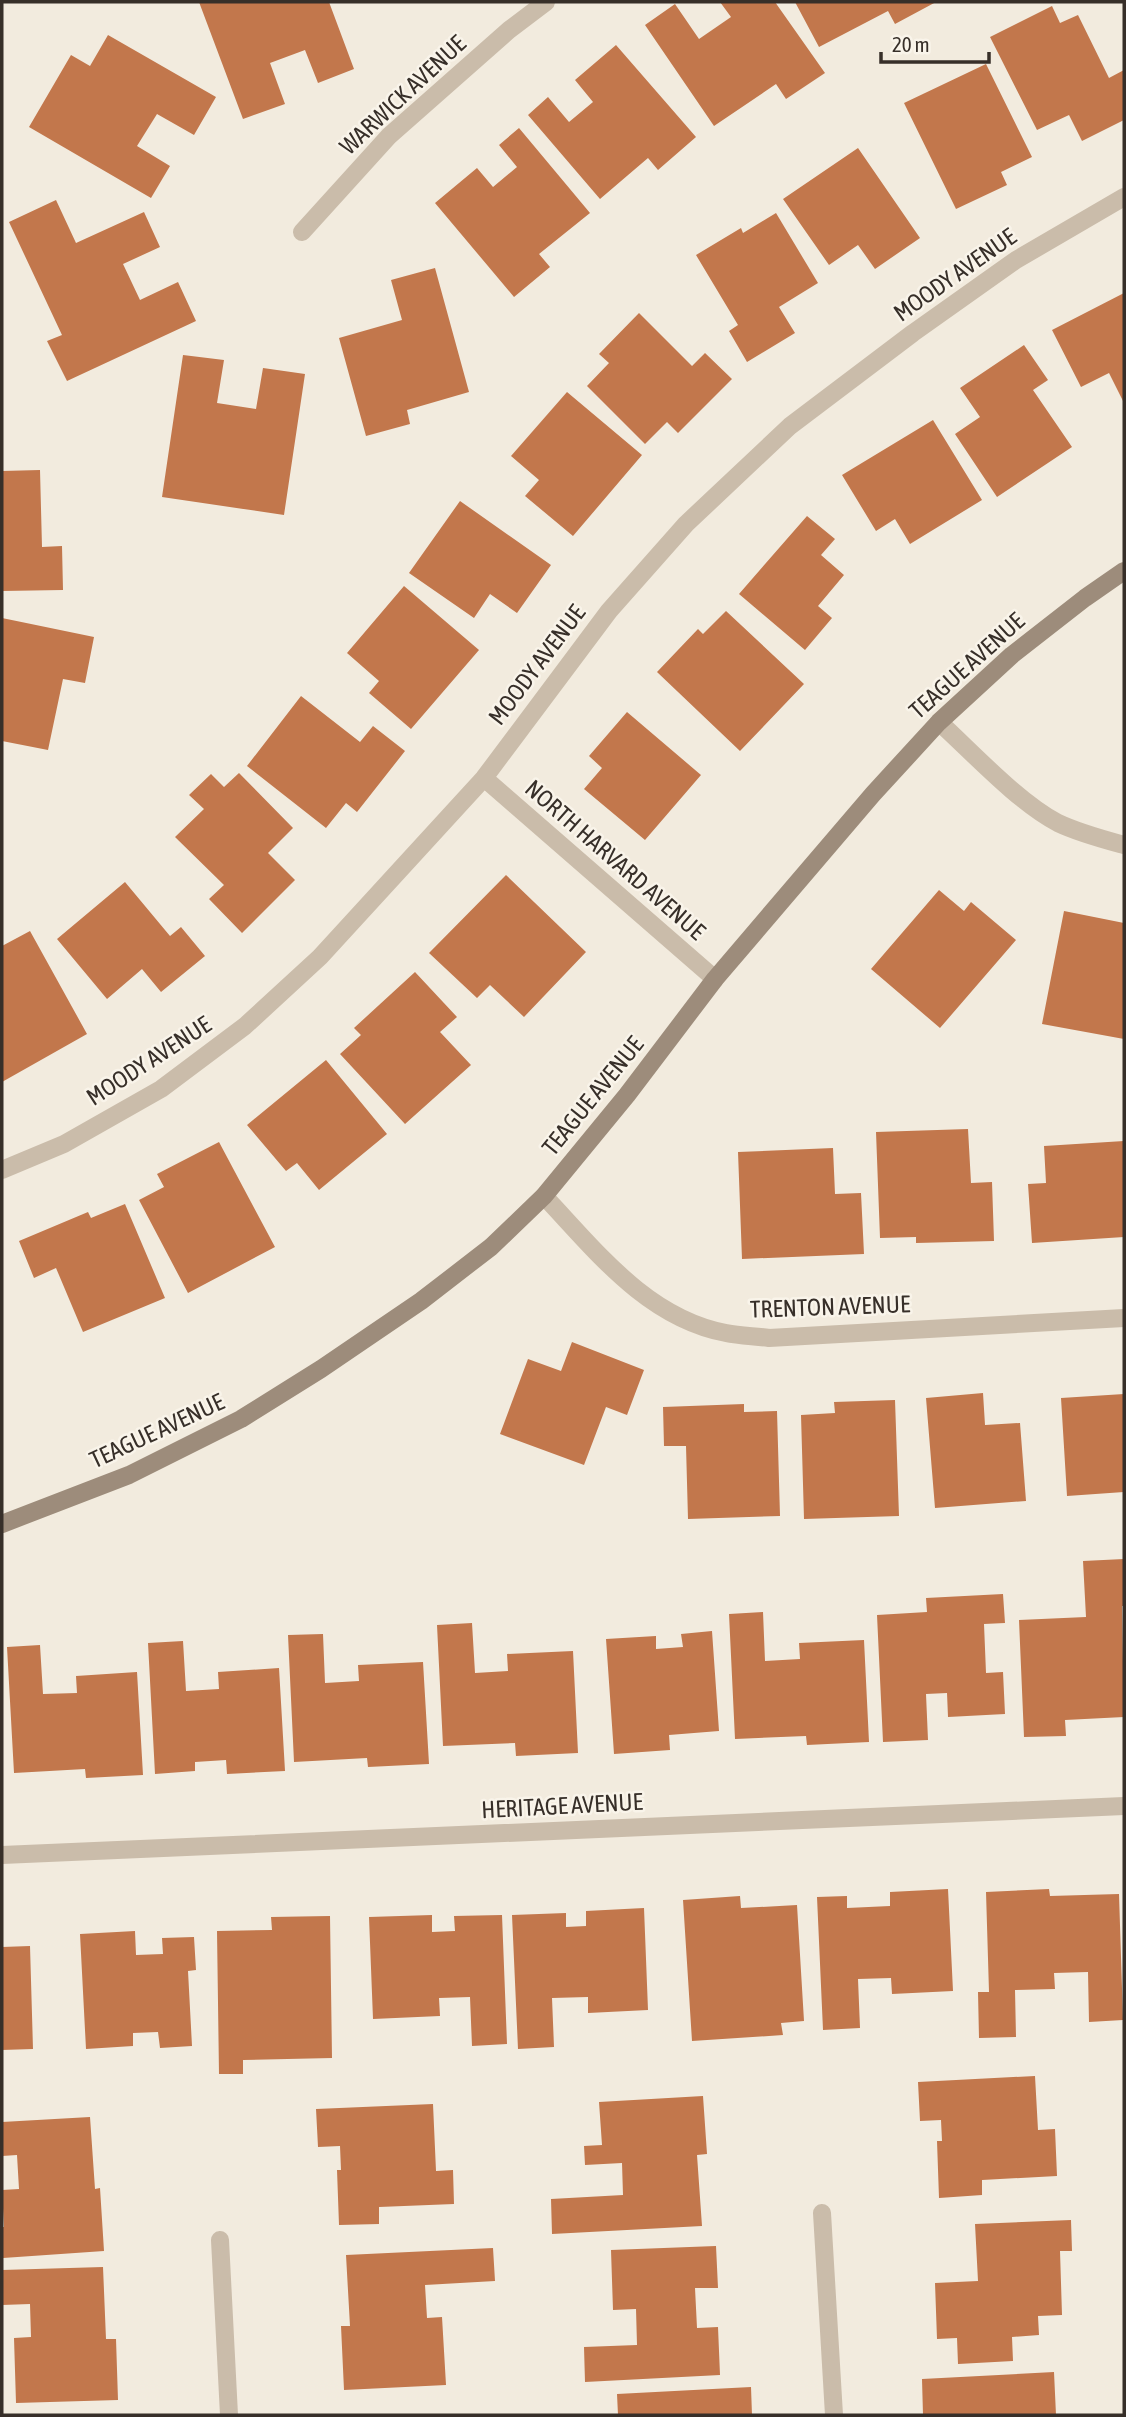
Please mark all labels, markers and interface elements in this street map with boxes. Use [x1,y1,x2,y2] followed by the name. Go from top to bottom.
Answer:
[881,21,990,65] scale bar
[334,30,471,160] street label: WARWICK AVENUE
[892,32,930,56] text: 20 m
[889,223,1021,327] street label: MOODY AVENUE
[483,600,590,730] street label: MOODY AVENUE
[904,607,1029,724] street label: TEAGUE AVENUE
[520,774,711,945] street label: NORTH HARVARD AVENUE
[82,1010,216,1111] street label: MOODY AVENUE
[537,1031,649,1160] street label: TEAGUE AVENUE
[749,1290,911,1323] street label: TRENTON AVENUE
[85,1388,228,1473] street label: TEAGUE AVENUE
[481,1788,643,1823] street label: HERITAGE AVENUE

